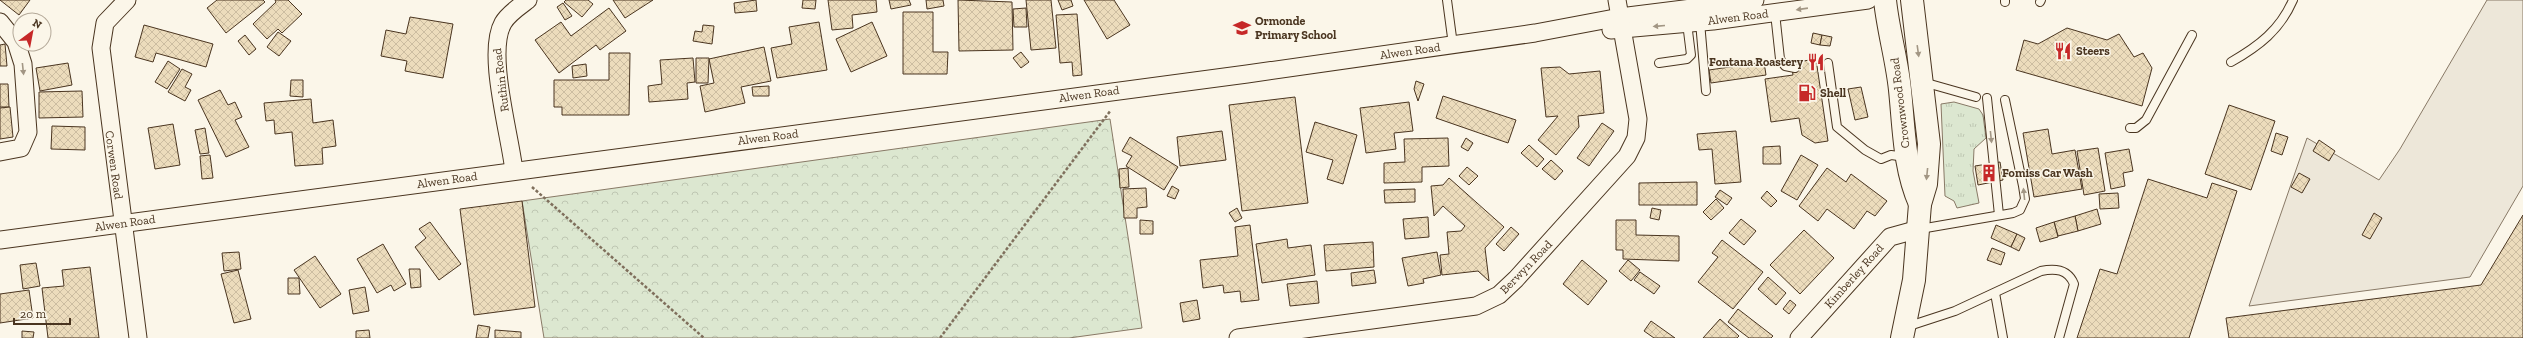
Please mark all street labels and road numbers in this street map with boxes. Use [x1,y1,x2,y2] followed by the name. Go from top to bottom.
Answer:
[1707,6,1770,28] street label: Alwen Road
[1379,40,1442,62] street label: Alwen Road
[490,47,512,113] street label: Ruthin Road
[1887,57,1913,149] street label: Crownwood Road
[1058,83,1121,105] street label: Alwen Road
[737,126,800,148] street label: Alwen Road
[102,130,126,201] street label: Corwen Road
[416,169,479,191] street label: Alwen Road
[94,212,157,234] street label: Alwen Road
[1497,237,1555,297] street label: Berwyn Road
[1822,241,1887,311] street label: Kimberley Road

